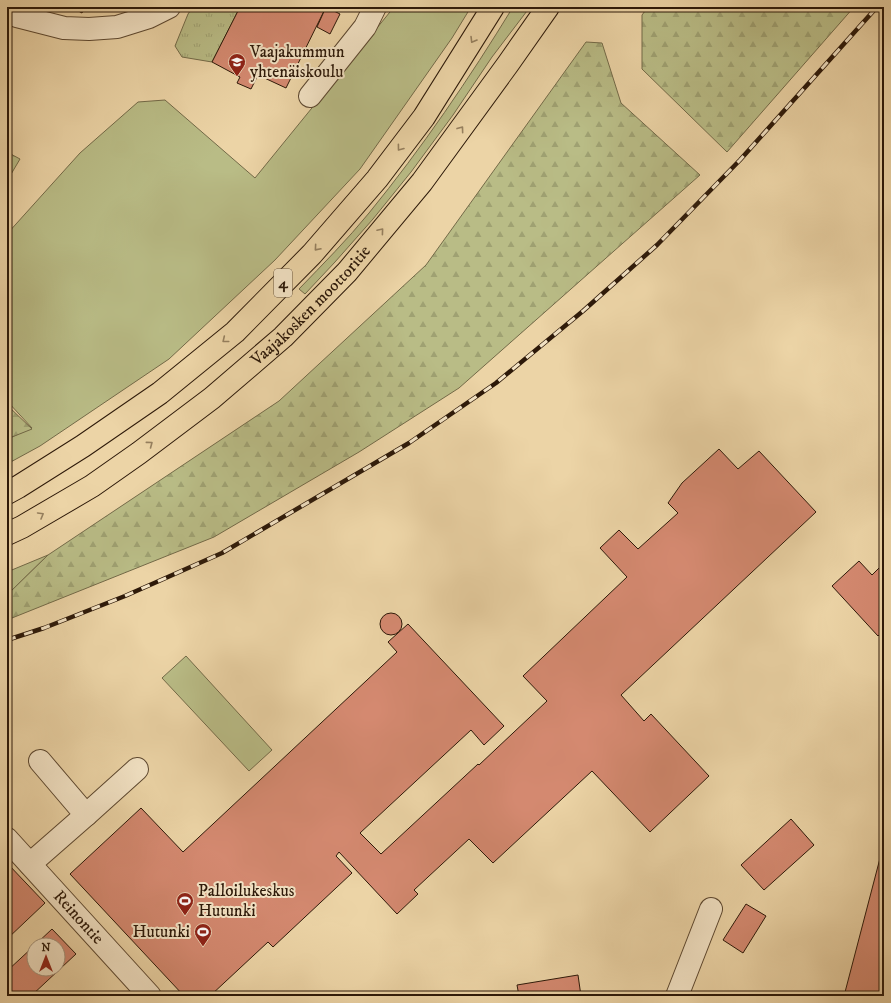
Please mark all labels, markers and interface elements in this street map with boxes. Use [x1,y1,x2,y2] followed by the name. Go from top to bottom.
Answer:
[470,36,478,43] one-way arrow
[249,41,345,83] place label: Vaajakummun yhtenäiskoulu
[227,52,247,77] school or university icon: Vaajakummun yhtenäiskoulu
[456,126,463,133] one-way arrow
[398,144,405,151] one-way arrow
[377,228,384,236] one-way arrow
[246,241,376,371] street label: Vaajakosken moottoritie
[315,243,322,251] one-way arrow
[274,269,292,297] road number: 4
[223,335,230,342] one-way arrow
[146,441,153,449] one-way arrow
[37,513,44,520] one-way arrow
[198,880,295,922] place label: Palloilukeskus Hutunki
[48,886,109,949] street label: Reinontie
[175,891,195,916] sports icon: Palloilukeskus Hutunki
[132,921,190,943] place label: Hutunki
[193,922,213,947] sports icon: Hutunki
[26,937,66,977] north arrow
[41,941,51,955] text: N

